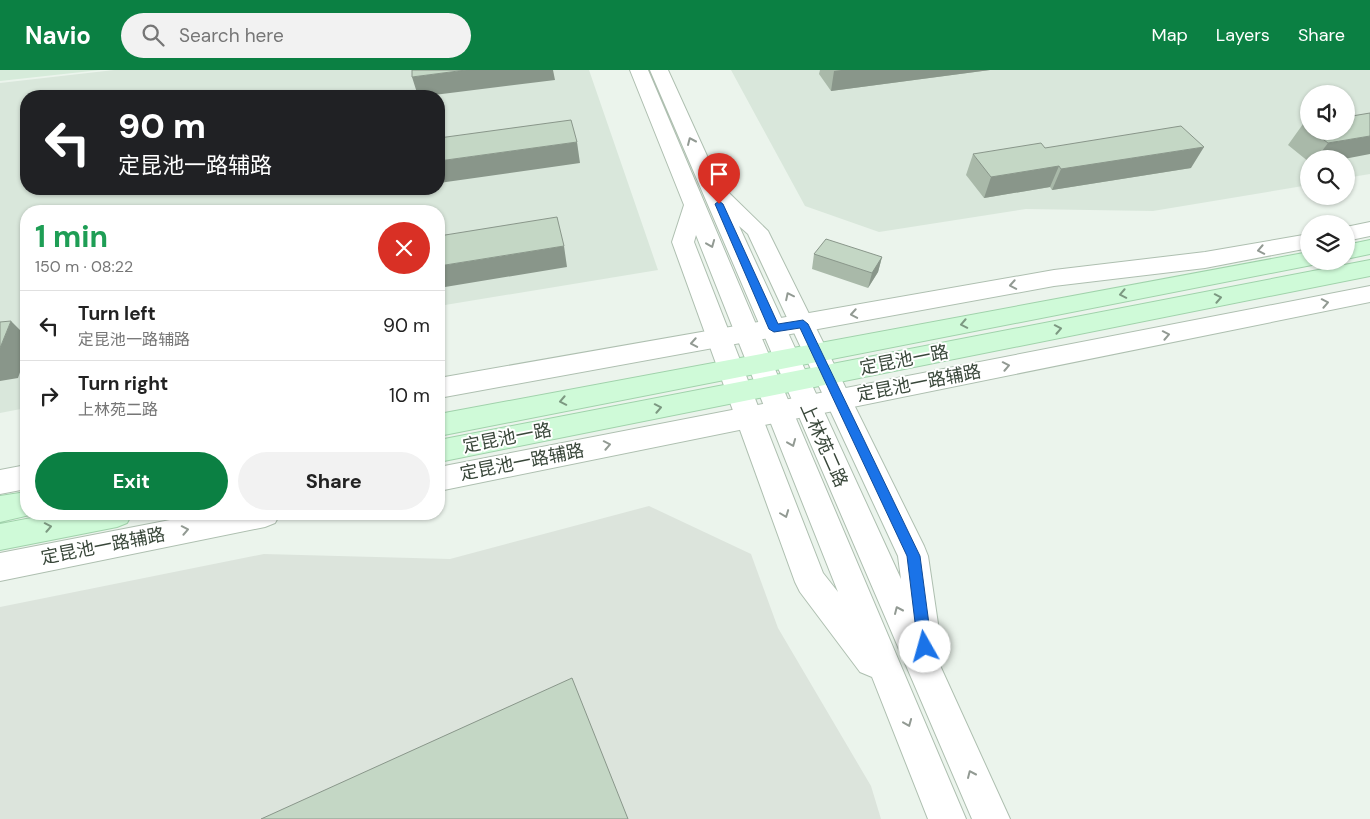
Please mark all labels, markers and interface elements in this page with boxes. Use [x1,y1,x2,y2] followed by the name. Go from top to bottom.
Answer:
[121,13,471,58] search box
[25,20,91,51] text: Navio
[139,21,167,49] icon: search
[179,23,284,48] text: Search here
[1152,23,1188,47] text: Map
[1216,23,1270,47] text: Layers
[1298,23,1345,47] text: Share
[1300,85,1355,270] map controls
[1300,85,1355,140] button: sound
[118,103,206,149] text: 90 m
[35,110,100,175] icon: left
[686,137,697,146] one-way arrow
[1300,150,1355,205] button: search
[118,151,272,180] text: 定昆池一路辅路
[698,153,740,204] pin
[705,160,733,188] icon: arrive
[1300,215,1355,270] button: layers
[35,217,108,256] text: 1 min
[378,222,430,274] button: close
[705,240,715,248] one-way arrow
[1256,244,1265,254] one-way arrow
[35,256,133,277] text: 150 m · 08:22
[1009,279,1018,290] one-way arrow
[1119,288,1128,299] one-way arrow
[785,292,795,301] one-way arrow
[1213,294,1222,304] one-way arrow
[1321,299,1330,309] one-way arrow
[78,301,156,326] text: Turn left
[849,309,858,319] one-way arrow
[35,312,63,340] icon: left
[383,313,430,338] text: 90 m
[959,318,968,329] one-way arrow
[1054,325,1063,335] one-way arrow
[78,329,190,350] text: 定昆池一路辅路
[1161,330,1170,340] one-way arrow
[689,338,698,348] one-way arrow
[858,340,950,380] street label: 定昆池一路
[855,359,983,407] street label: 定昆池一路辅路
[1002,361,1011,372] one-way arrow
[78,371,168,396] text: Turn right
[35,382,63,410] icon: right
[389,383,430,408] text: 10 m
[559,395,568,405] one-way arrow
[78,399,158,420] text: 上林苑二路
[795,399,853,491] street label: 上林苑二路
[654,403,663,414] one-way arrow
[461,418,553,458] street label: 定昆池一路
[458,438,586,486] street label: 定昆池一路辅路
[786,438,797,447] one-way arrow
[602,441,611,451] one-way arrow
[35,452,228,510] button: Exit
[238,452,430,510] button: Share
[779,509,789,518] one-way arrow
[39,522,167,570] street label: 定昆池一路辅路
[43,523,52,533] one-way arrow
[181,525,189,536] one-way arrow
[893,606,904,615] one-way arrow
[898,620,950,672] position arrow
[901,718,912,727] one-way arrow
[966,770,977,779] one-way arrow

